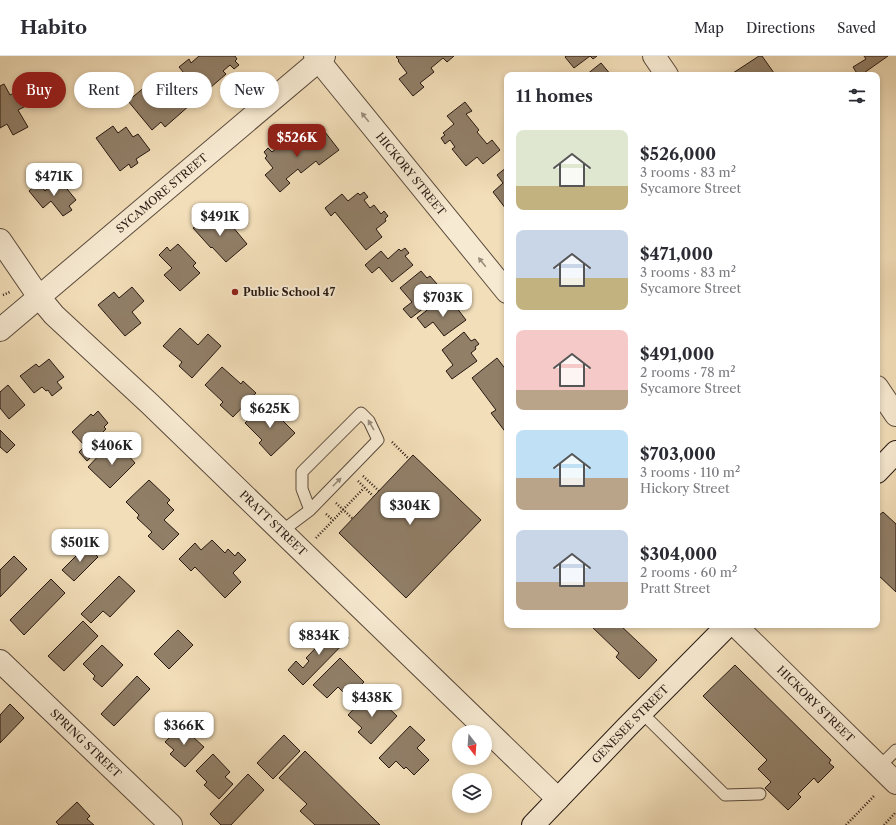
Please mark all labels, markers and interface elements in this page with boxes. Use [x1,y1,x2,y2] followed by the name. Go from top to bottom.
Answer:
[20,16,87,39] text: Habito
[694,19,724,37] text: Map
[746,19,815,37] text: Directions
[837,19,876,37] text: Saved
[12,72,66,108] chip: Buy
[74,72,134,108] chip: Rent
[142,72,212,108] chip: Filters
[220,72,279,108] chip: New
[846,85,868,107] icon: filters
[516,86,593,106] text: 11 homes
[361,112,370,123] one-way arrow
[269,124,325,158] pin: $526K
[277,129,317,145] text: $526K
[373,129,449,219] street label: HICKORY STREET
[640,144,716,164] text: $526,000
[548,146,596,194] icon: home
[113,150,211,236] street label: SYCAMORE STREET
[26,163,82,197] pin: $471K
[640,164,736,180] text: 3 rooms · 83 m²
[35,168,73,184] text: $471K
[640,180,741,196] text: Sycamore Street
[192,203,248,237] pin: $491K
[201,208,239,224] text: $491K
[640,244,713,264] text: $471,000
[548,246,596,294] icon: home
[478,256,487,267] one-way arrow
[640,264,736,280] text: 3 rooms · 83 m²
[640,280,741,296] text: Sycamore Street
[415,284,471,318] pin: $703K
[243,285,335,299] place label: Public School 47
[230,287,240,297] marker: Public School 47
[423,289,463,305] text: $703K
[640,344,714,364] text: $491,000
[548,346,596,394] icon: home
[640,364,736,380] text: 2 rooms · 78 m²
[640,380,741,396] text: Sycamore Street
[242,395,298,429] pin: $625K
[250,400,290,416] text: $625K
[367,419,374,431] one-way arrow
[84,432,140,466] pin: $406K
[91,437,133,453] text: $406K
[640,444,716,464] text: $703,000
[548,446,596,494] icon: home
[640,464,740,480] text: 3 rooms · 110 m²
[332,477,342,487] one-way arrow
[640,480,730,496] text: Hickory Street
[237,488,310,560] street label: PRATT STREET
[382,492,438,526] pin: $304K
[390,497,430,513] text: $304K
[52,529,108,563] pin: $501K
[61,534,99,550] text: $501K
[640,544,717,564] text: $304,000
[548,546,596,594] icon: home
[640,564,737,580] text: 2 rooms · 60 m²
[640,580,710,596] text: Pratt Street
[291,622,347,656] pin: $834K
[299,627,339,643] text: $834K
[774,663,858,746] street label: HICKORY STREET
[589,682,672,766] street label: GENESEE STREET
[344,684,400,718] pin: $438K
[352,689,392,705] text: $438K
[47,706,125,781] street label: SPRING STREET
[156,712,212,746] pin: $366K
[164,717,204,733] text: $366K
[452,725,492,765] north arrow
[452,725,492,813] map controls
[452,773,492,813] button: layers

